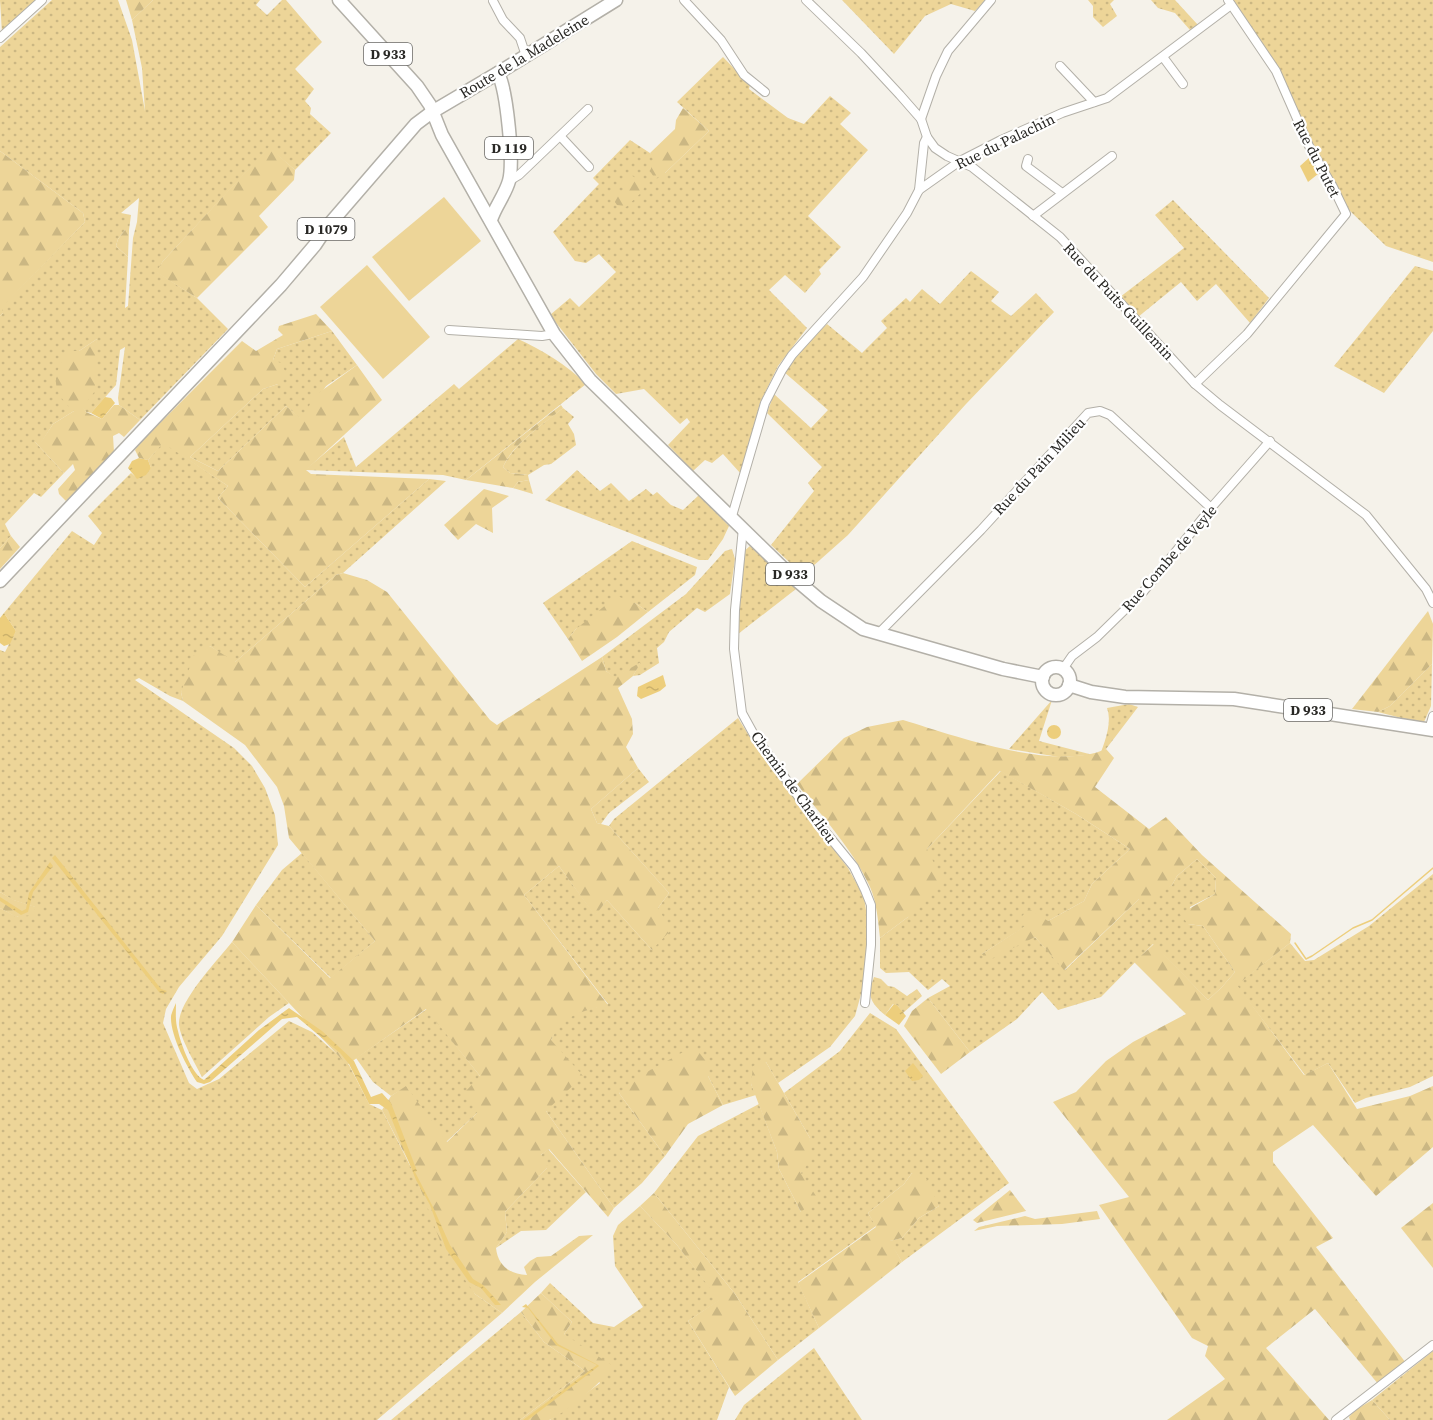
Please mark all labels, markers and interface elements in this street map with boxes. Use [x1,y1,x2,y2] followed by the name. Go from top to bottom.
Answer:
[455,9,593,103] street label: Route de la Madeleine
[364,43,412,65] road number: D 933
[952,108,1058,174] street label: Rue du Palachin
[1288,115,1346,201] street label: Rue du Putet
[485,137,533,159] road number: D 119
[298,218,354,240] road number: D 1079
[1059,238,1179,364] street label: Rue du Puits Guillemin
[988,412,1090,520] street label: Rue du Pain Milieu
[1117,500,1222,616] street label: Rue Combe de Veyle
[766,563,814,585] road number: D 933
[1284,699,1332,721] road number: D 933
[746,727,842,848] street label: Chemin de Charlieu

